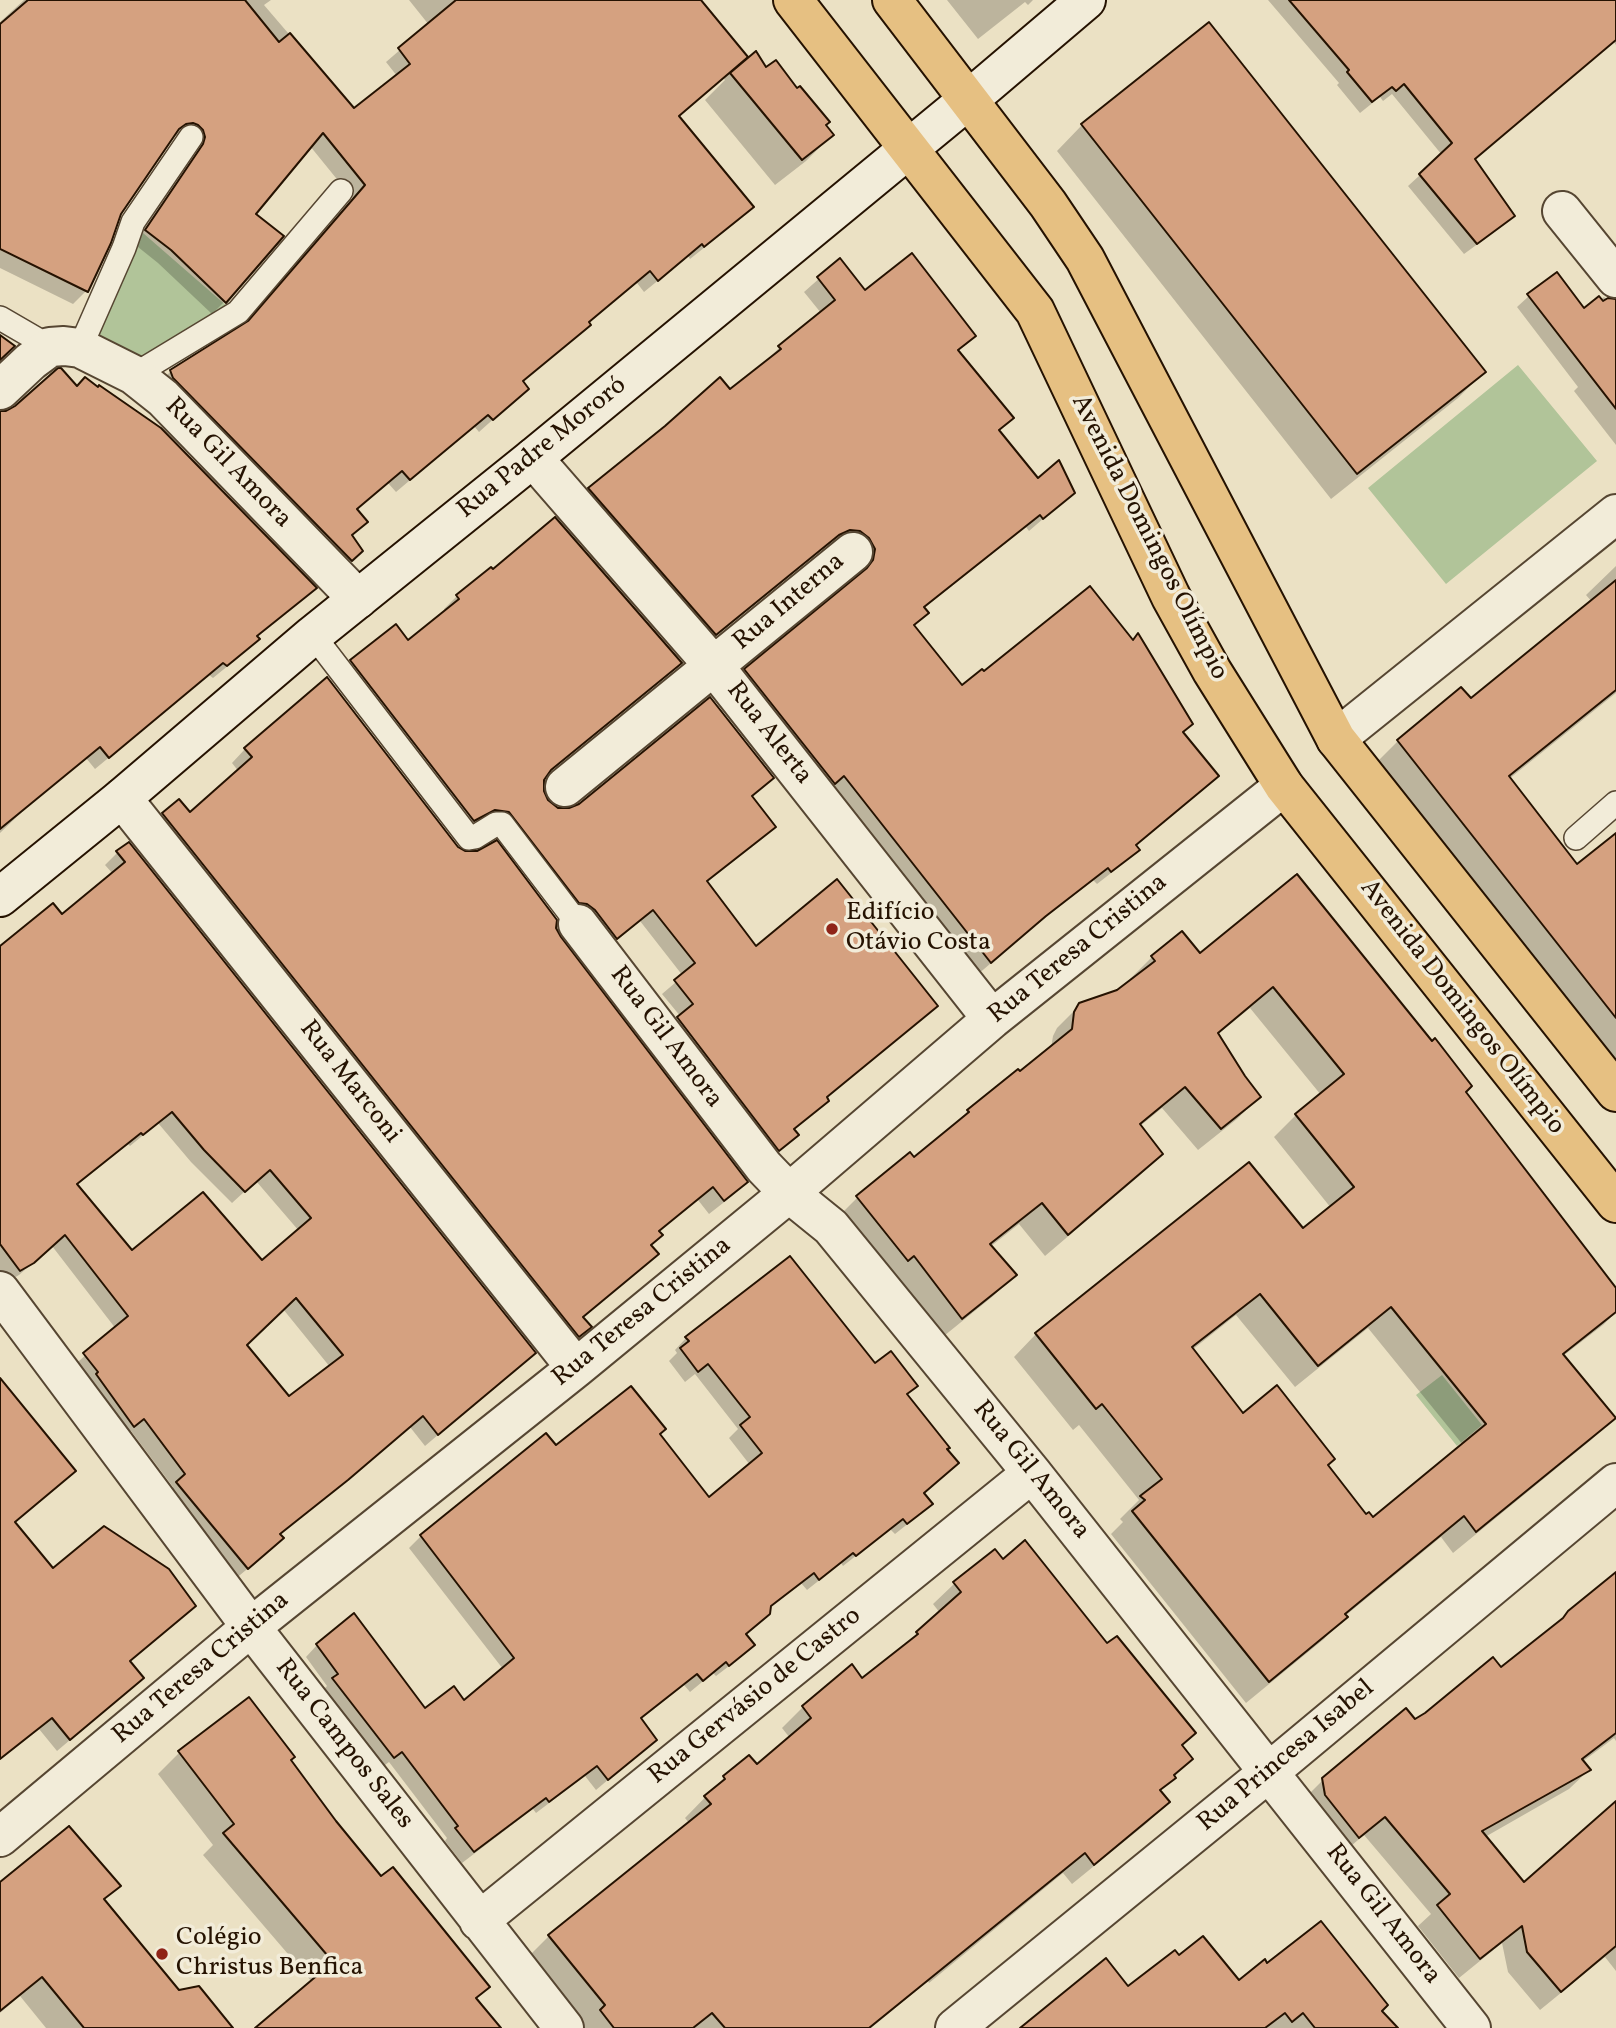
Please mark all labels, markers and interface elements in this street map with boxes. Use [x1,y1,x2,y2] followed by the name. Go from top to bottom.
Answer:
[452,371,634,527] street label: Rua Padre Mororó
[1062,390,1234,686] street label: Avenida Domingos Olímpio
[157,392,297,536] street label: Rua Gil Amora
[728,547,852,659] street label: Rua Interna
[718,676,818,792] street label: Rua Alerta
[983,868,1175,1032] street label: Rua Teresa Cristina
[1352,874,1570,1142] street label: Avenida Domingos Olímpio
[846,898,991,960] place label: Edifício Otávio Costa
[824,921,840,937] marker: Edifício Otávio Costa
[602,961,728,1115] street label: Rua Gil Amora
[291,1015,407,1151] street label: Rua Marconi
[547,1231,739,1395] street label: Rua Teresa Cristina
[965,1395,1095,1547] street label: Rua Gil Amora
[107,1586,297,1752] street label: Rua Teresa Cristina
[643,1602,869,1792] street label: Rua Gervásio de Castro
[267,1654,419,1836] street label: Rua Campos Sales
[1192,1674,1382,1840] street label: Rua Princesa Isabel
[1318,1839,1446,1991] street label: Rua Gil Amora
[176,1923,363,1984] place label: Colégio Christus Benfica
[154,1946,170,1962] marker: Colégio Christus Benfica

